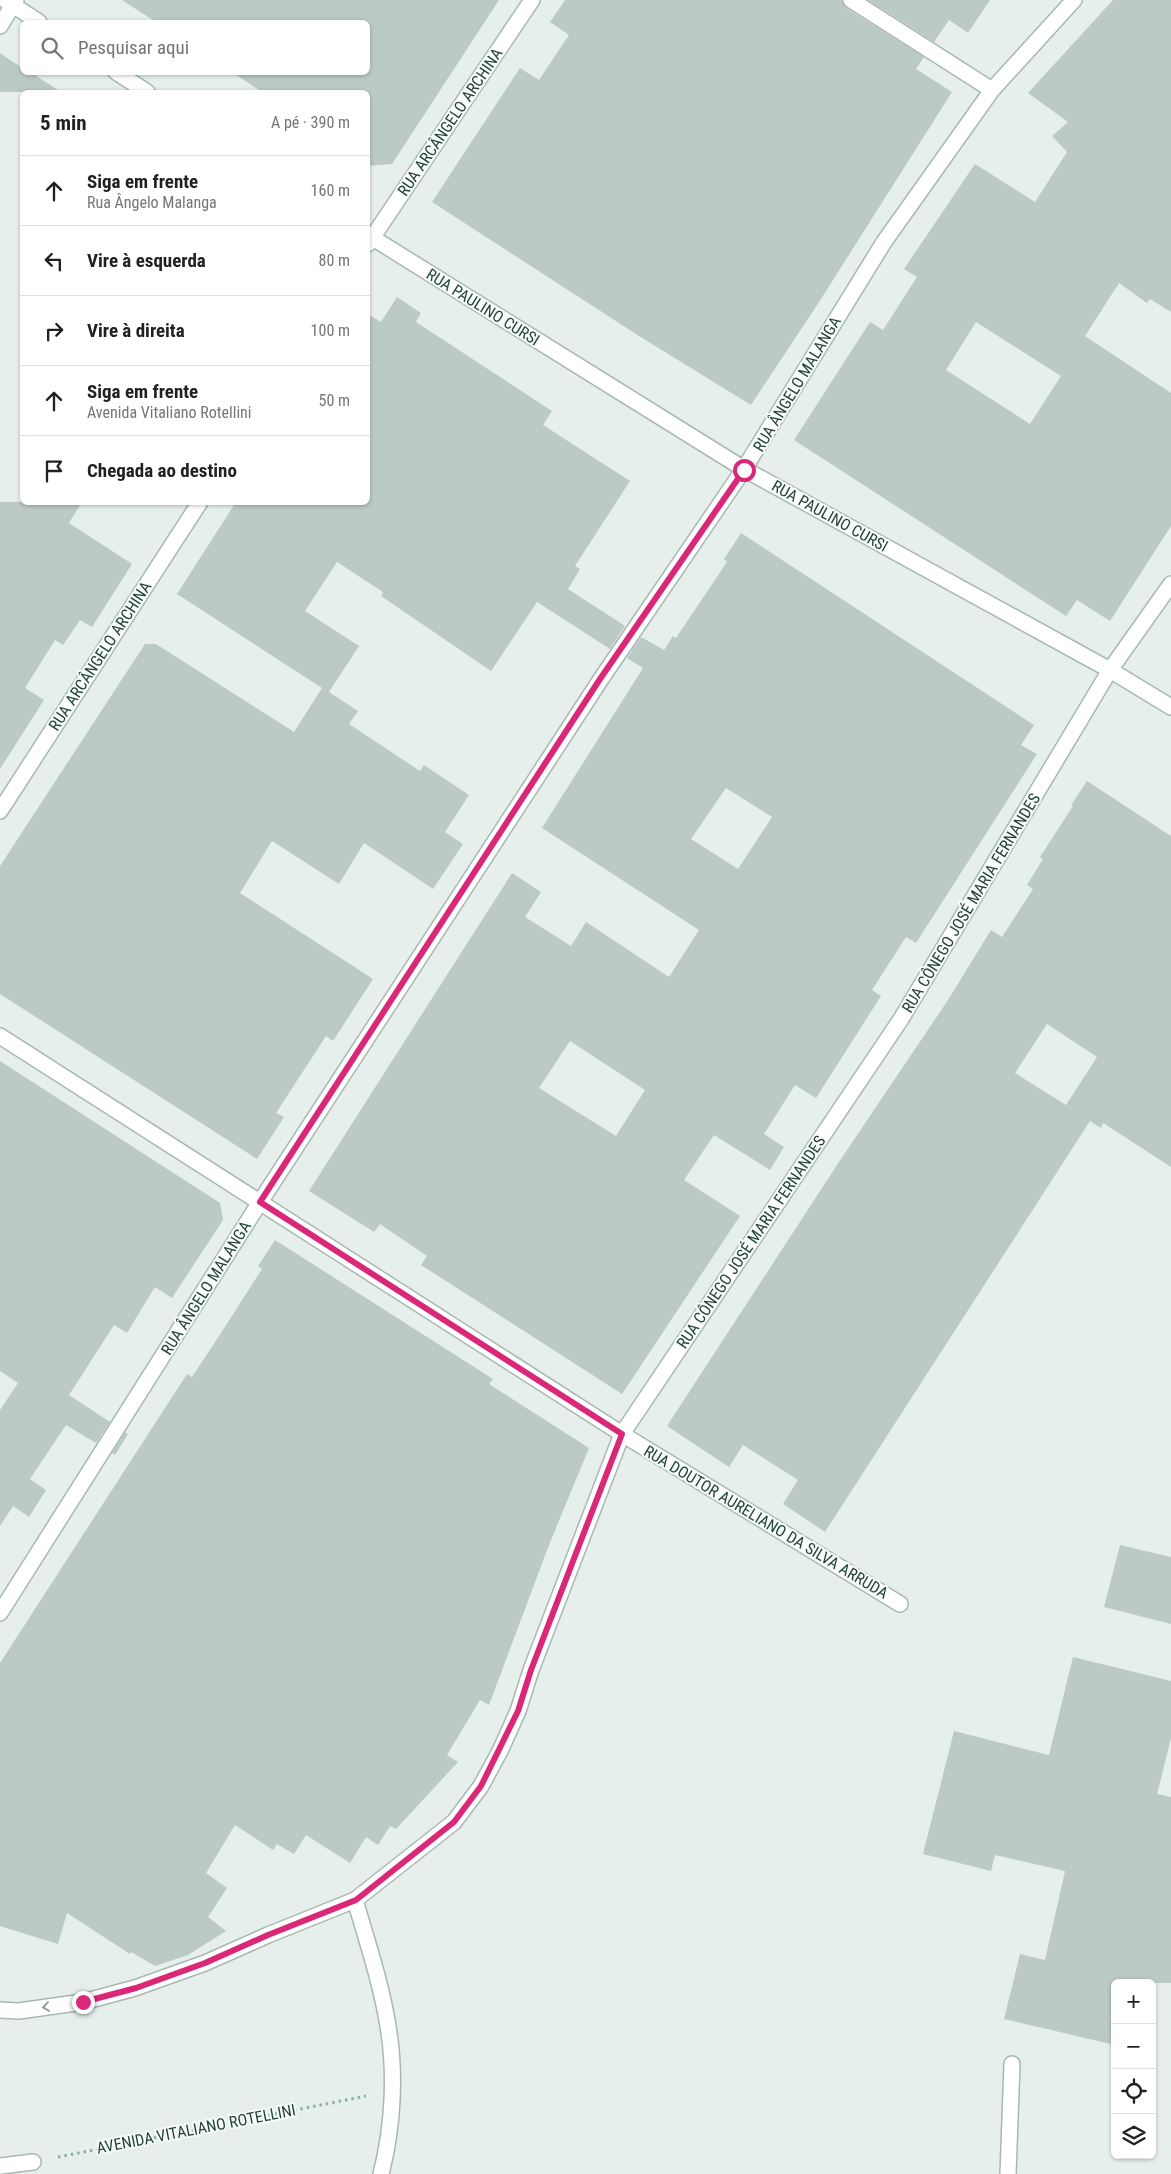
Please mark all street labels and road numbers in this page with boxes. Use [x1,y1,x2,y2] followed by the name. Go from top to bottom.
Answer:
[393,45,507,199] street label: RUA ARCÂNGELO ARCHINA
[423,265,543,349] street label: RUA PAULINO CURSI
[749,313,845,455] street label: RUA ÂNGELO MALANGA
[769,476,891,556] street label: RUA PAULINO CURSI
[45,578,155,734] street label: RUA ARCÂNGELO ARCHINA
[897,789,1044,1016] street label: RUA CÔNEGO JOSÉ MARIA FERNANDES
[672,1131,829,1352] street label: RUA CÔNEGO JOSÉ MARIA FERNANDES
[157,1218,255,1358] street label: RUA ÂNGELO MALANGA
[640,1441,892,1603] street label: RUA DOUTOR AURELIANO DA SILVA ARRUDA
[95,2100,297,2158] street label: AVENIDA VITALIANO ROTELLINI

